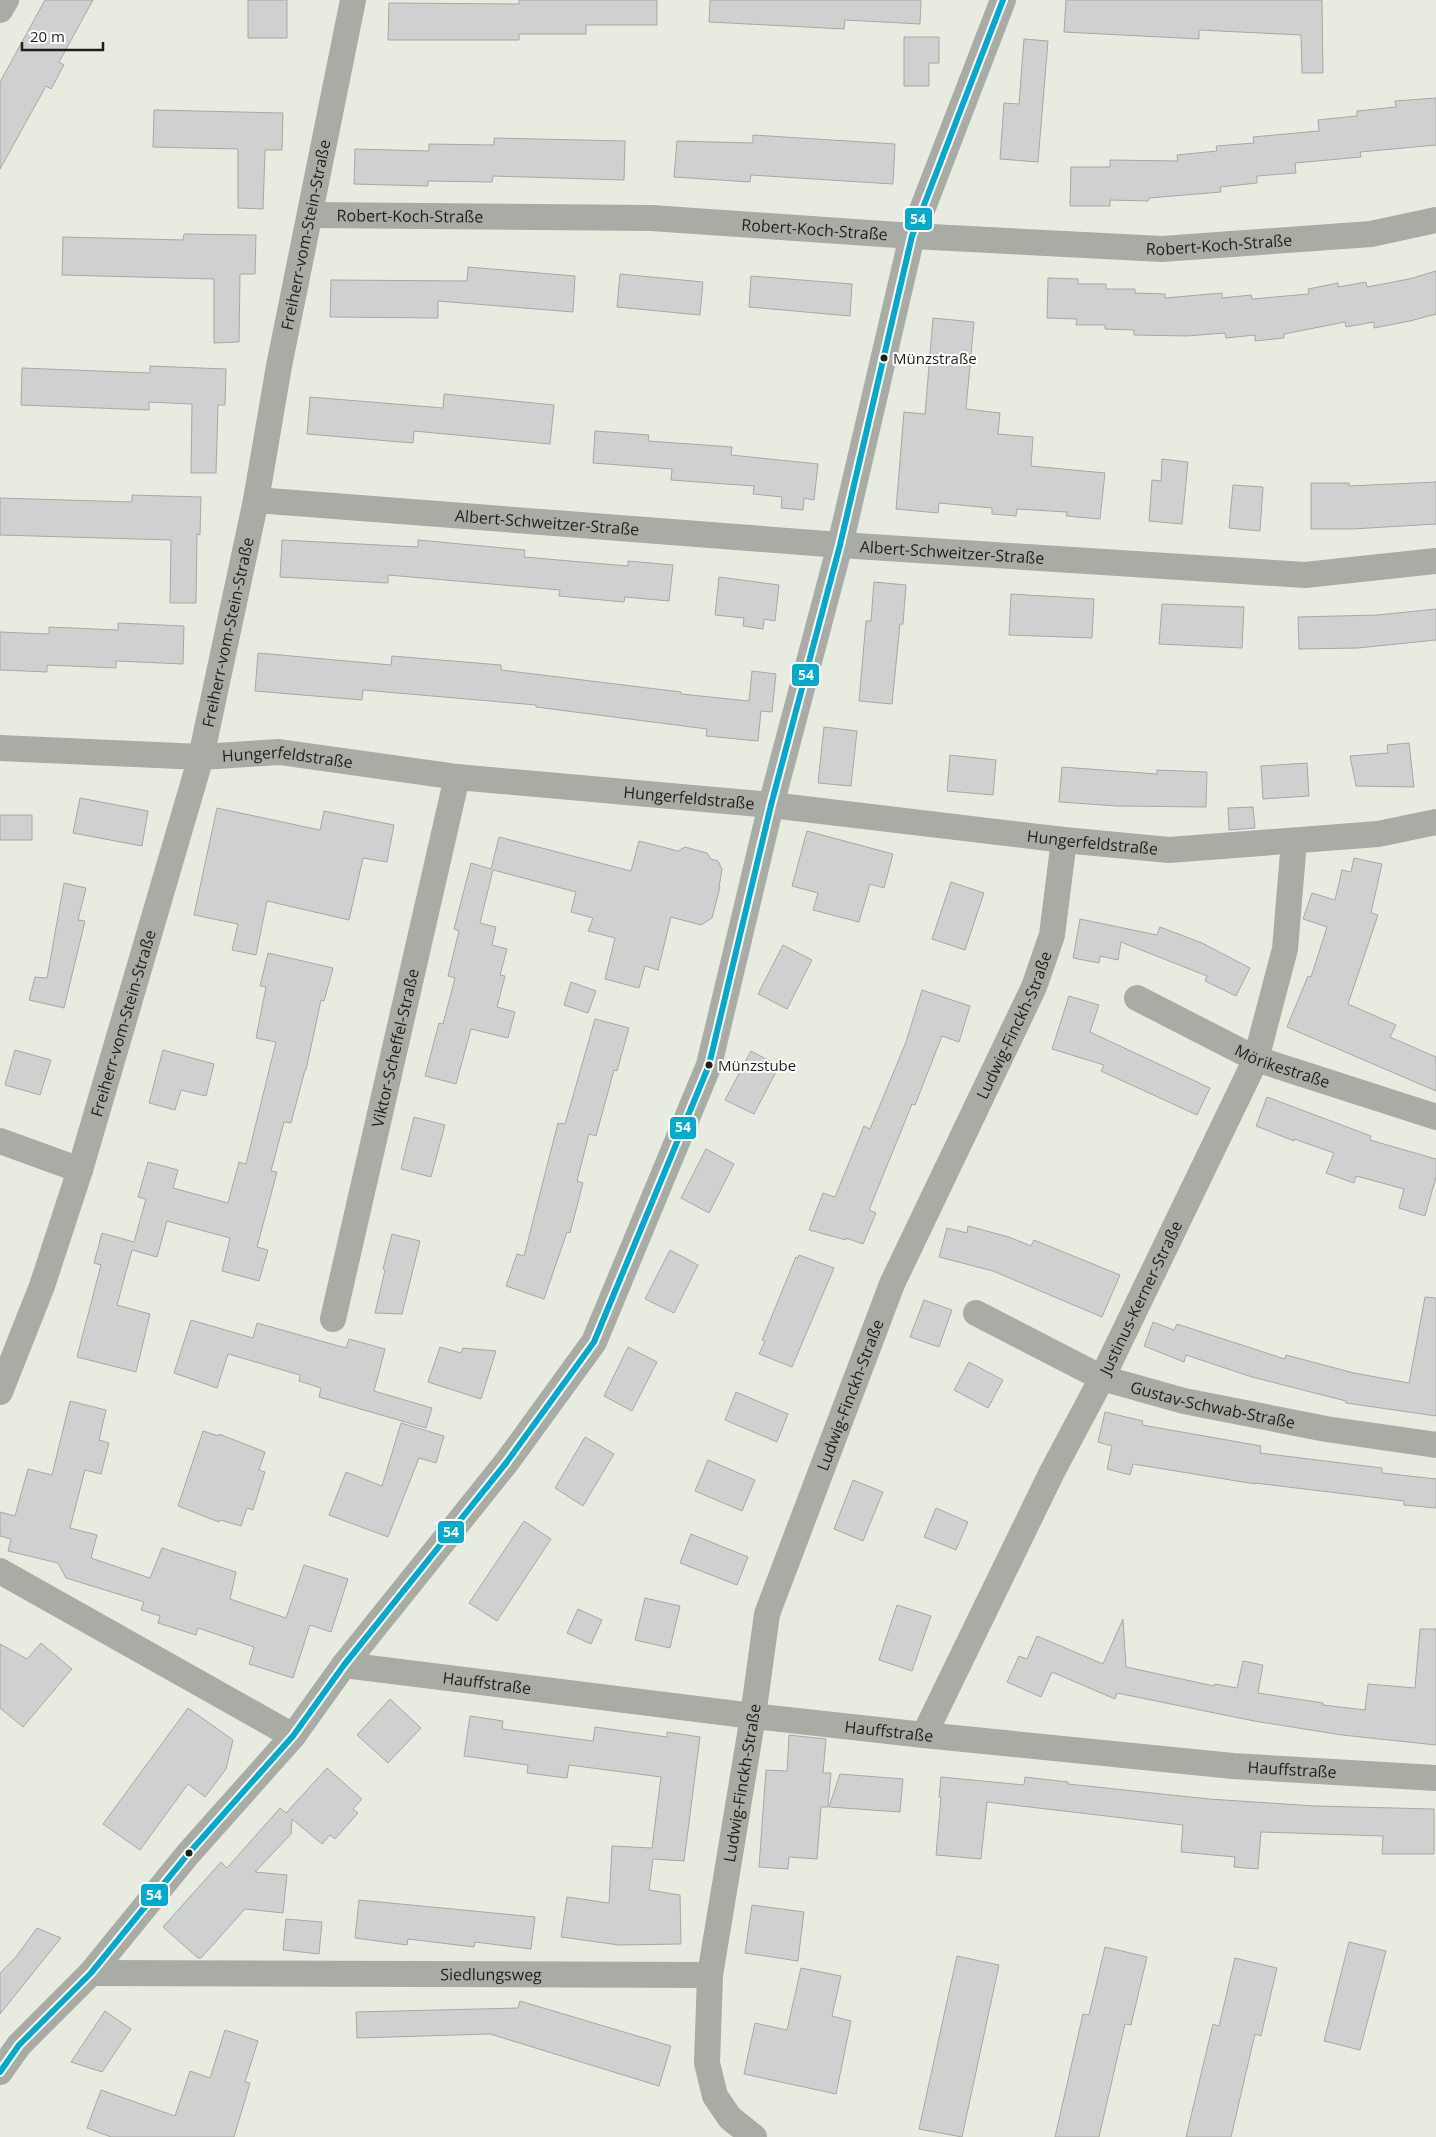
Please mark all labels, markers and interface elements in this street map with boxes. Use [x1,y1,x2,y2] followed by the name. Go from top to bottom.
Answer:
[22,20,104,52] scale bar
[30,26,65,46] text: 20 m
[276,138,336,332] street label: Freiherr-vom-Stein-Straße
[337,204,483,228] street label: Robert-Koch-Straße
[904,207,933,231] line badge: 54
[910,209,926,228] text: 54
[741,213,889,245] street label: Robert-Koch-Straße
[1145,229,1293,260] street label: Robert-Koch-Straße
[893,348,977,368] place label: Münzstraße
[879,353,889,363] marker: Münzstraße
[454,504,640,541] street label: Albert-Schweitzer-Straße
[197,535,259,729] street label: Freiherr-vom-Stein-Straße
[859,535,1045,569] street label: Albert-Schweitzer-Straße
[791,663,820,687] line badge: 54
[798,665,814,684] text: 54
[221,741,354,773] street label: Hungerfeldstraße
[622,781,755,814] street label: Hungerfeldstraße
[1026,825,1159,860] street label: Hungerfeldstraße
[85,927,161,1119] street label: Freiherr-vom-Stein-Straße
[971,948,1057,1103] street label: Ludwig-Finckh-Straße
[366,967,424,1129] street label: Viktor-Scheffel-Straße
[1231,1039,1333,1093] street label: Mörikestraße
[718,1055,796,1075] place label: Münzstube
[704,1060,714,1070] marker: Münzstube
[669,1116,697,1140] line badge: 54
[675,1117,691,1136] text: 54
[1093,1217,1187,1380] street label: Justinus-Kerner-Straße
[811,1316,889,1474] street label: Ludwig-Finckh-Straße
[1128,1376,1297,1434] street label: Gustav-Schwab-Straße
[437,1520,465,1544] line badge: 54
[443,1522,459,1541] text: 54
[441,1666,532,1699] street label: Hauffstraße
[718,1702,766,1864] street label: Ludwig-Finckh-Straße
[844,1715,934,1747] street label: Hauffstraße
[1247,1756,1337,1783] street label: Hauffstraße
[184,1848,194,1858] unlabelled marker
[140,1883,169,1907] line badge: 54
[146,1885,162,1904] text: 54
[440,1963,542,1985] street label: Siedlungsweg

